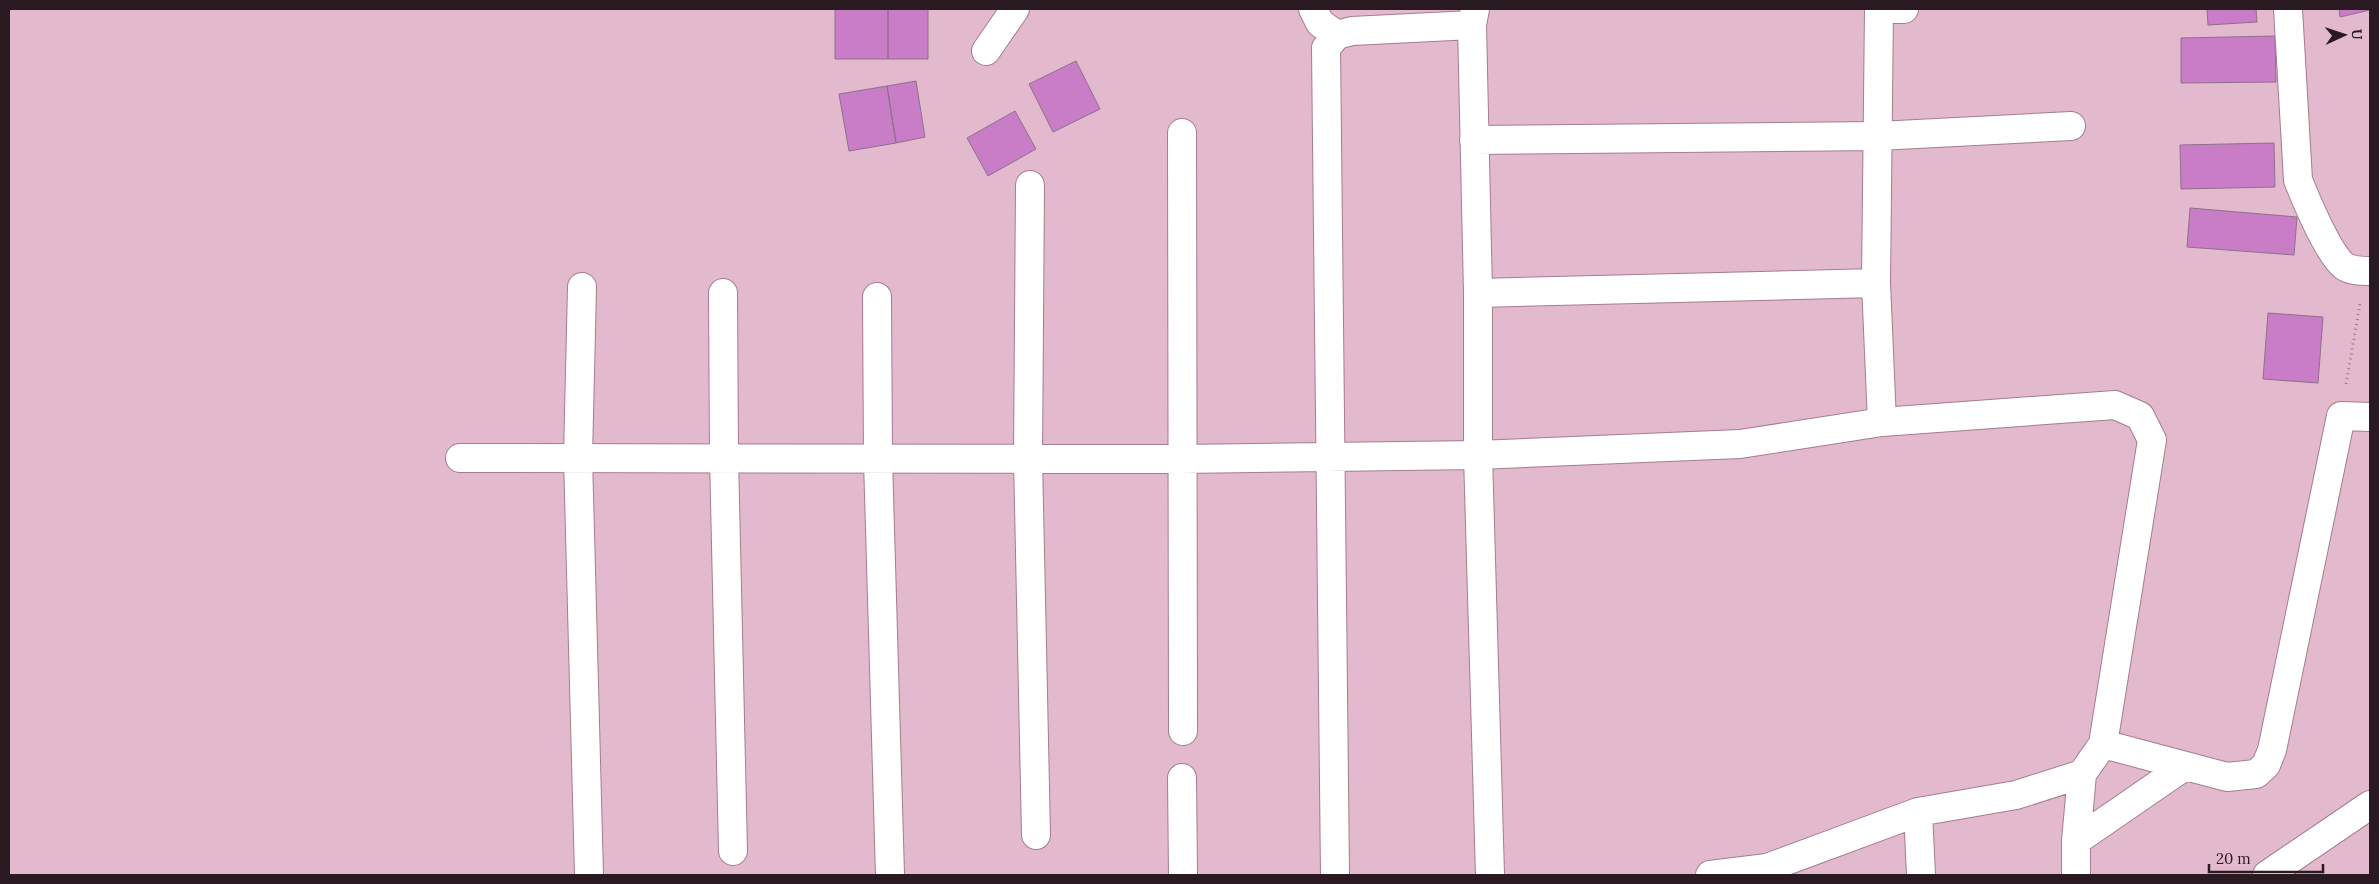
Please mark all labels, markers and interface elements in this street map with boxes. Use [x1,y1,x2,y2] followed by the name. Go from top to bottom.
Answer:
[2319,10,2369,60] north arrow
[2348,29,2366,40] text: U
[2209,842,2323,874] scale bar
[2216,849,2251,868] text: 20 m

